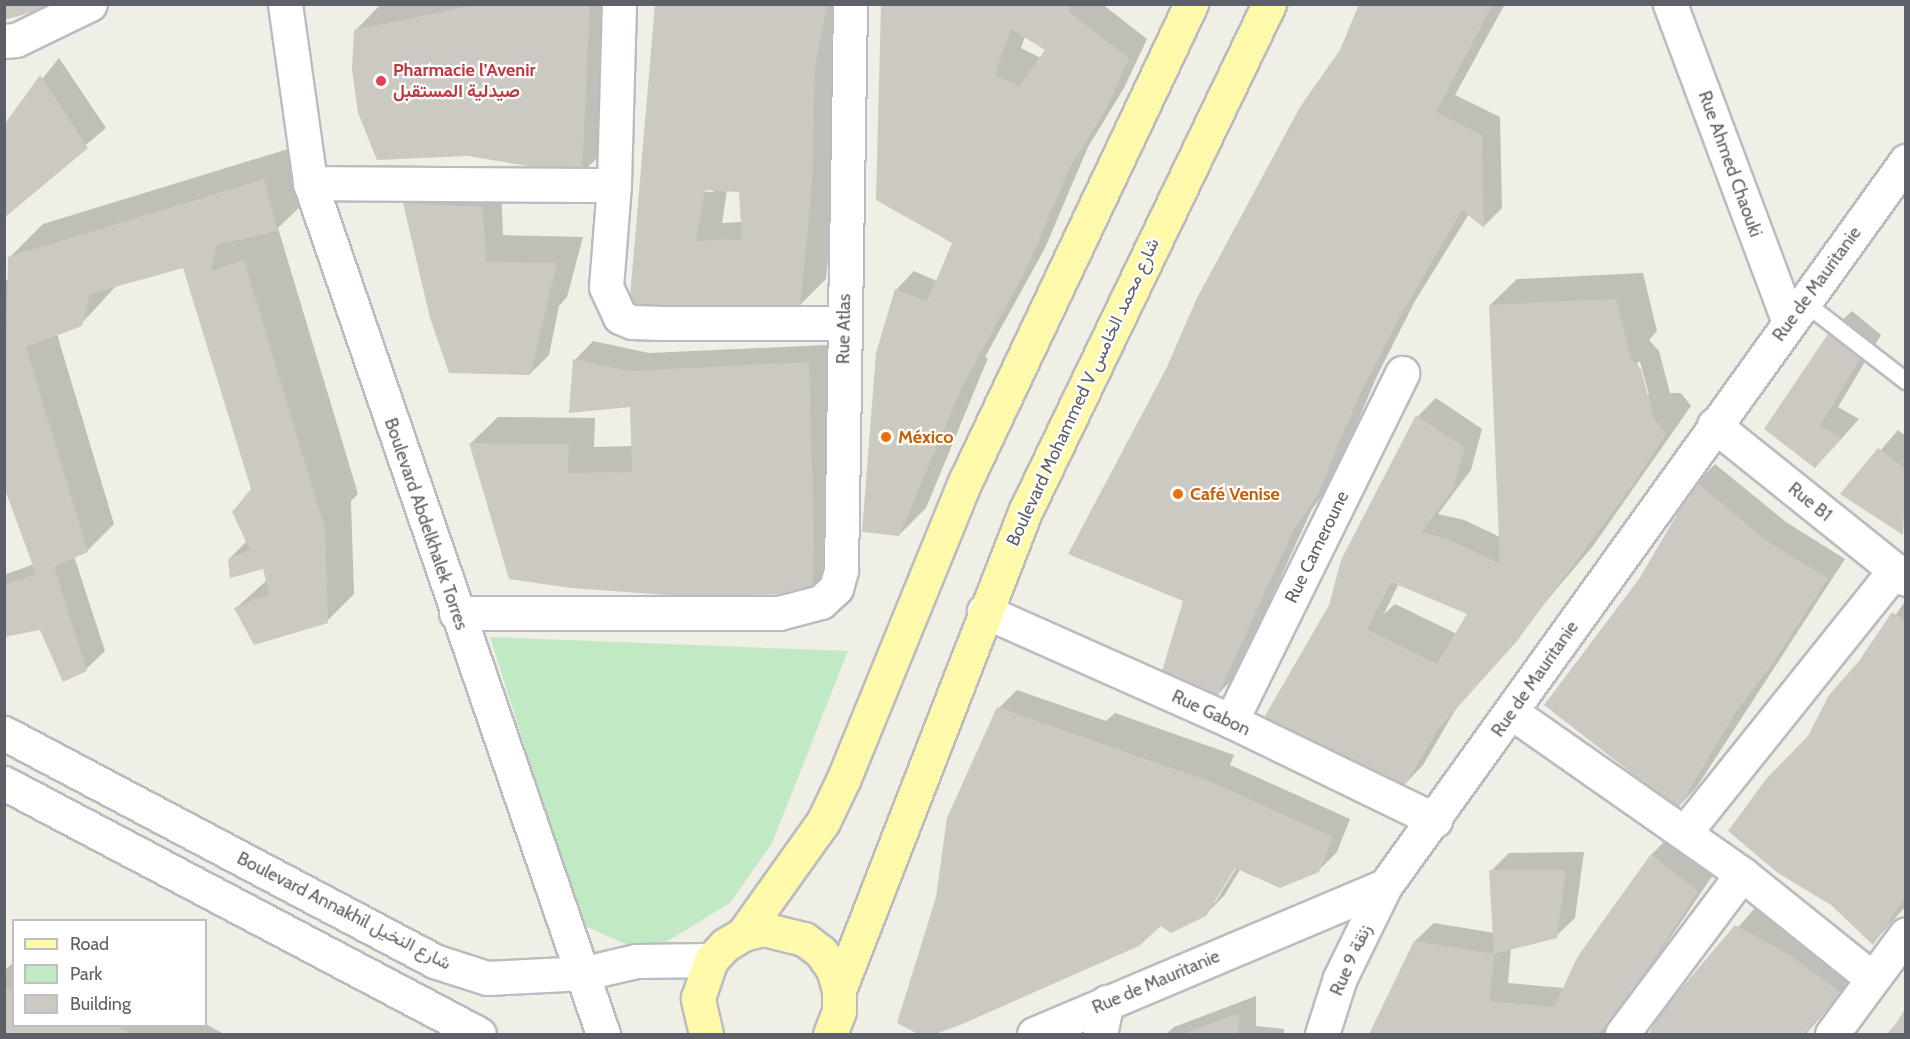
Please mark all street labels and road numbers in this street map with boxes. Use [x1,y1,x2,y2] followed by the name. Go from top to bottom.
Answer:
[1694,88,1766,240] street label: Rue Ahmed Chaouki
[1768,222,1866,346] street label: Rue de Mauritanie
[1002,235,1164,549] street label: Boulevard Mohammed V شارع محمد الخامس
[833,294,855,364] street label: Rue Atlas
[380,415,472,633] street label: Boulevard Abdelkhalek Torres
[1784,478,1836,526] street label: Rue B1
[1281,487,1353,607] street label: Rue Cameroune
[1487,617,1583,741] street label: Rue de Mauritanie
[1168,685,1254,741] street label: Rue Gabon
[233,848,455,974] street label: Boulevard Annakhil شارع النخيل
[1326,921,1376,999] street label: Rue 9 زنقة
[1089,945,1223,1019] street label: Rue de Mauritanie

